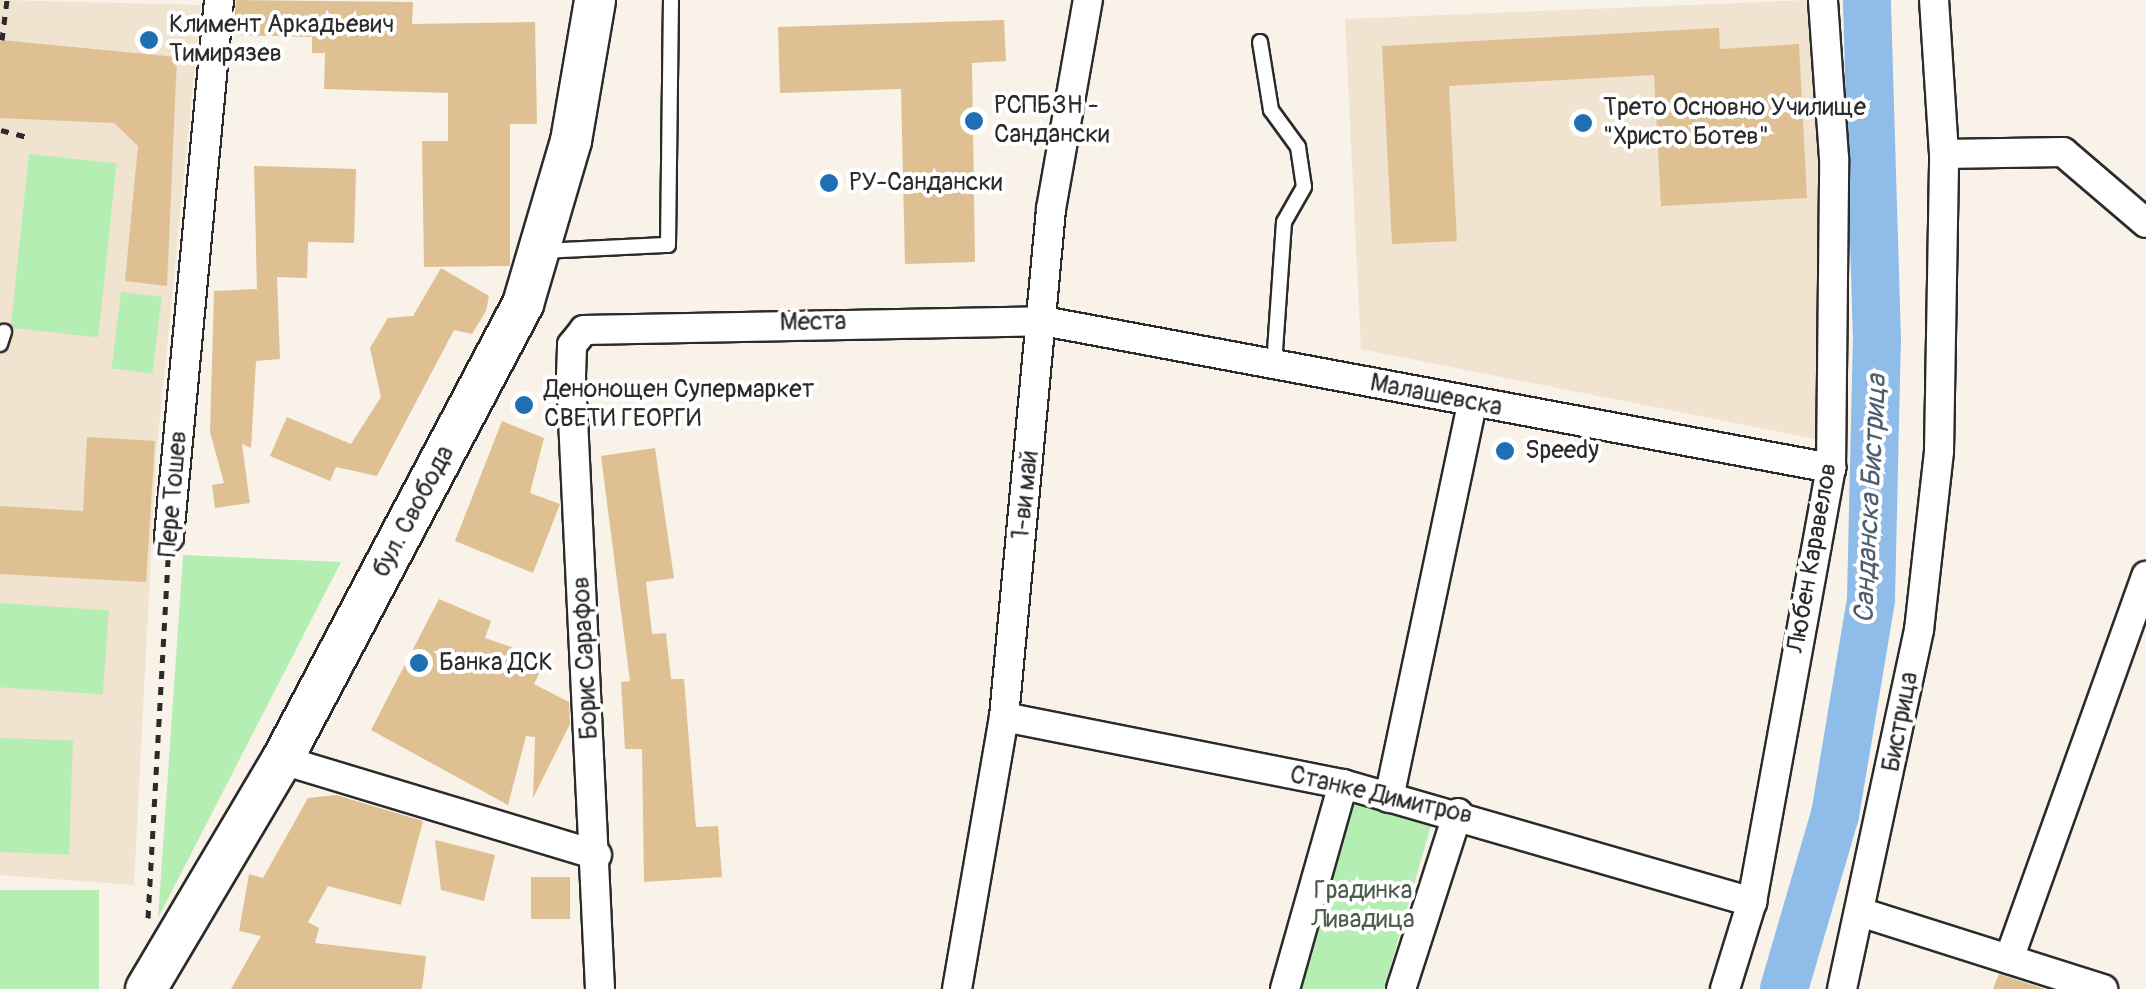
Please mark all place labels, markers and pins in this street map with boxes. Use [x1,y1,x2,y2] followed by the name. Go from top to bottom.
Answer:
[169,11,394,70] place label: Климент Аркадьевич Тимирязев
[138,29,160,51] marker: Климент Аркадьевич Тимирязев
[994,92,1109,151] place label: РСПБЗН - Сандански
[1603,94,1866,153] place label: Трето Основно Училище "Христо Ботев"
[963,110,985,132] marker: РСПБЗН - Сандански
[1572,112,1594,134] marker: Трето Основно Училище "Христо Ботев"
[849,168,1002,198] place label: РУ-Сандански
[818,172,840,194] marker: РУ-Сандански
[544,376,814,435] place label: Денонощен Супермаркет СВЕТИ ГЕОРГИ
[513,394,535,416] marker: Денонощен Супермаркет СВЕТИ ГЕОРГИ
[1525,436,1599,466] place label: Speedy
[1494,440,1516,462] marker: Speedy
[439,648,553,678] place label: Банка ДСК
[408,652,430,674] marker: Банка ДСК

